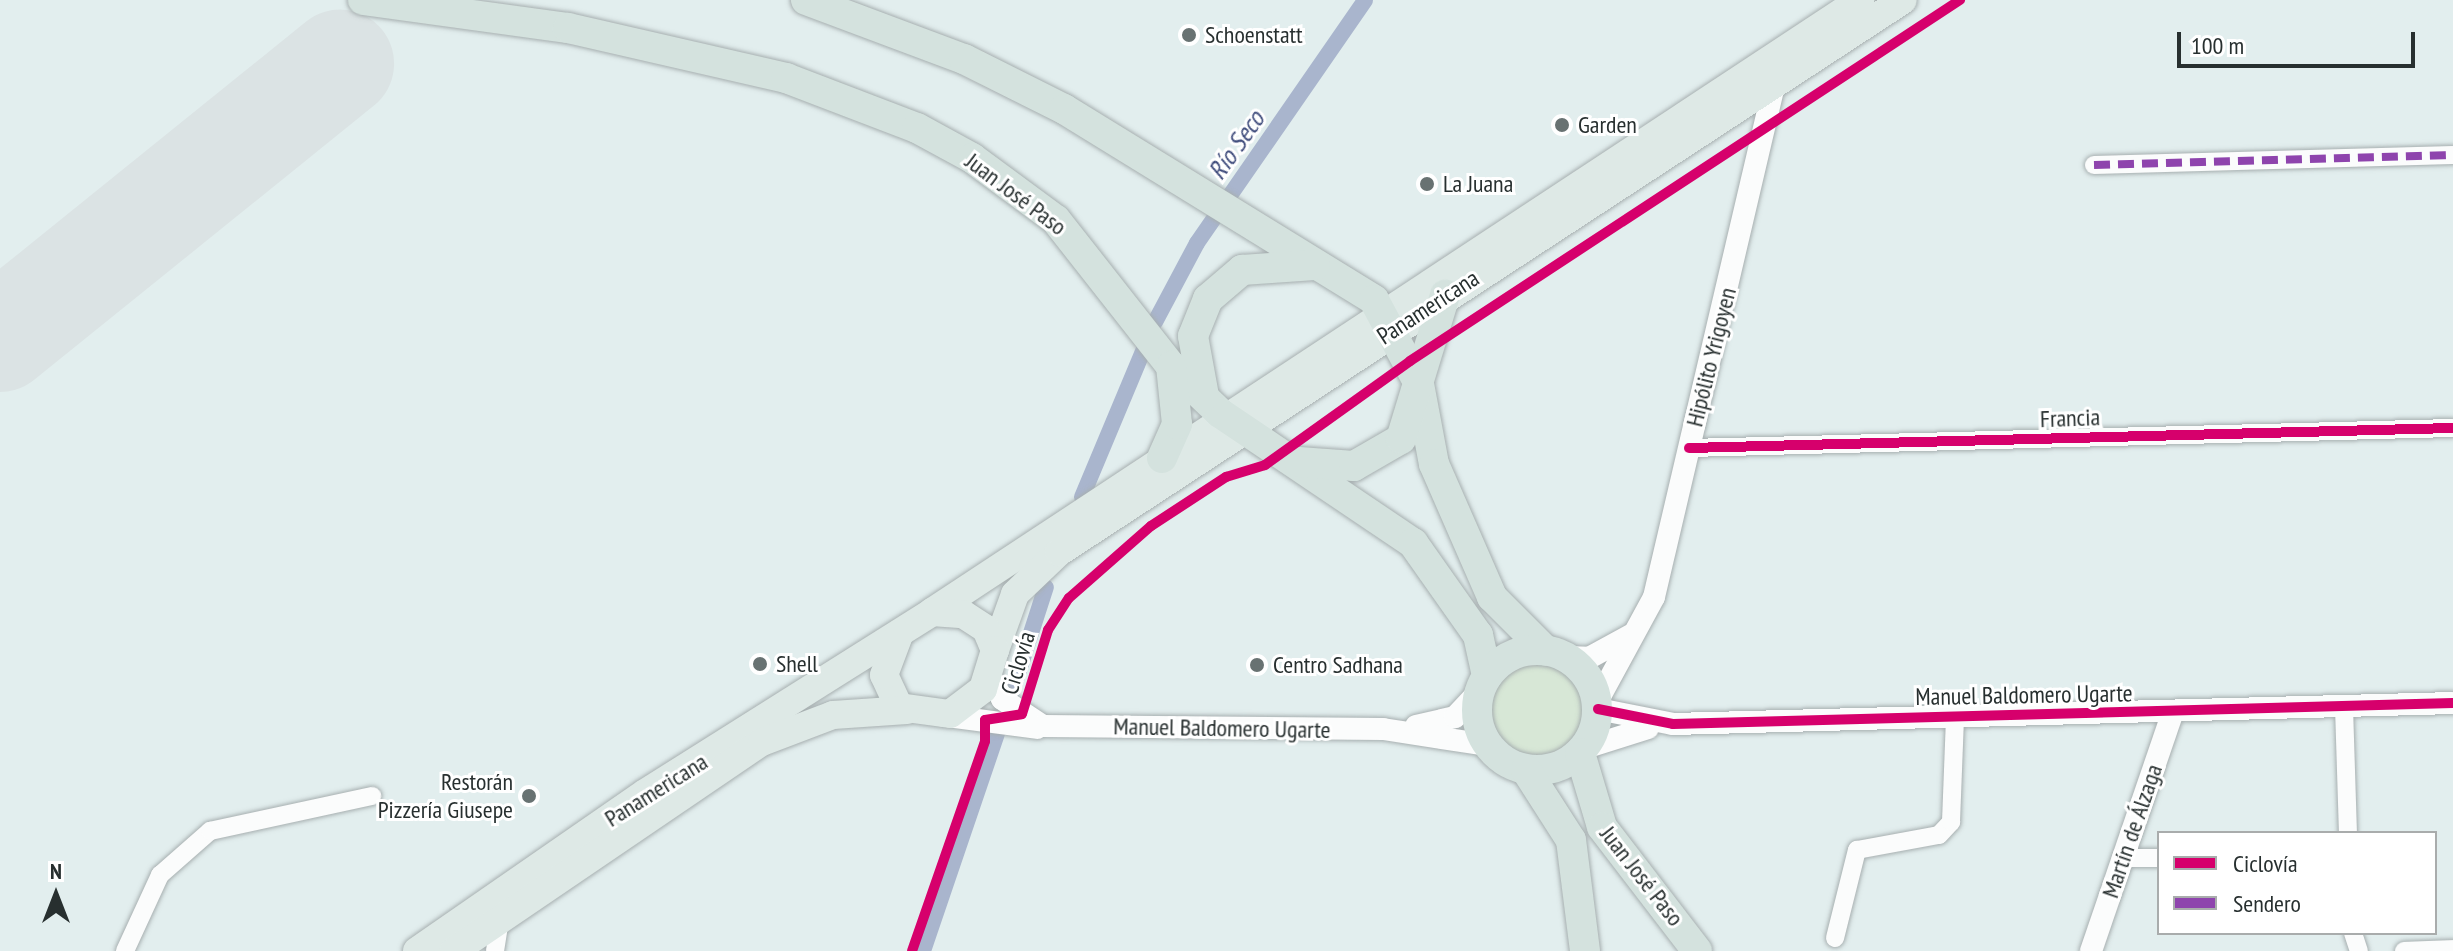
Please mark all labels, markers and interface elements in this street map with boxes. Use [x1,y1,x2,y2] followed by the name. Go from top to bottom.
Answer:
[2181,16,2419,66] scale bar
[1205,21,1303,49] place label: Schoenstatt
[1180,26,1198,44] marker: Schoenstatt
[2191,30,2244,61] text: 100 m
[1201,105,1271,185] water label: Río Seco
[1578,111,1637,139] place label: Garden
[1553,116,1571,134] marker: Garden
[960,147,1072,241] street label: Juan José Paso
[1443,170,1513,198] place label: La Juana
[1418,175,1436,193] marker: La Juana
[1372,263,1484,351] street label: Panamericana
[1680,284,1742,430] street label: Hipólito Yrigoyen
[2040,403,2100,433] street label: Francia
[995,628,1041,698] street label: Ciclovía
[776,650,818,678] place label: Shell
[1273,651,1403,679] place label: Centro Sadhana
[751,655,769,673] marker: Shell
[1248,656,1266,674] marker: Centro Sadhana
[1915,679,2133,711] street label: Manuel Baldomero Ugarte
[1113,712,1331,744] street label: Manuel Baldomero Ugarte
[599,747,713,833] street label: Panamericana
[2096,760,2168,902] street label: Martín de Álzaga
[378,768,513,824] place label: Restorán Pizzería Giusepe
[520,787,538,805] marker: Restorán Pizzería Giusepe
[1594,820,1690,932] street label: Juan José Paso
[2157,831,2437,935] legend
[2233,848,2298,879] text: Ciclovía
[16,855,96,935] north arrow
[50,857,62,885] text: N
[2233,888,2301,919] text: Sendero

